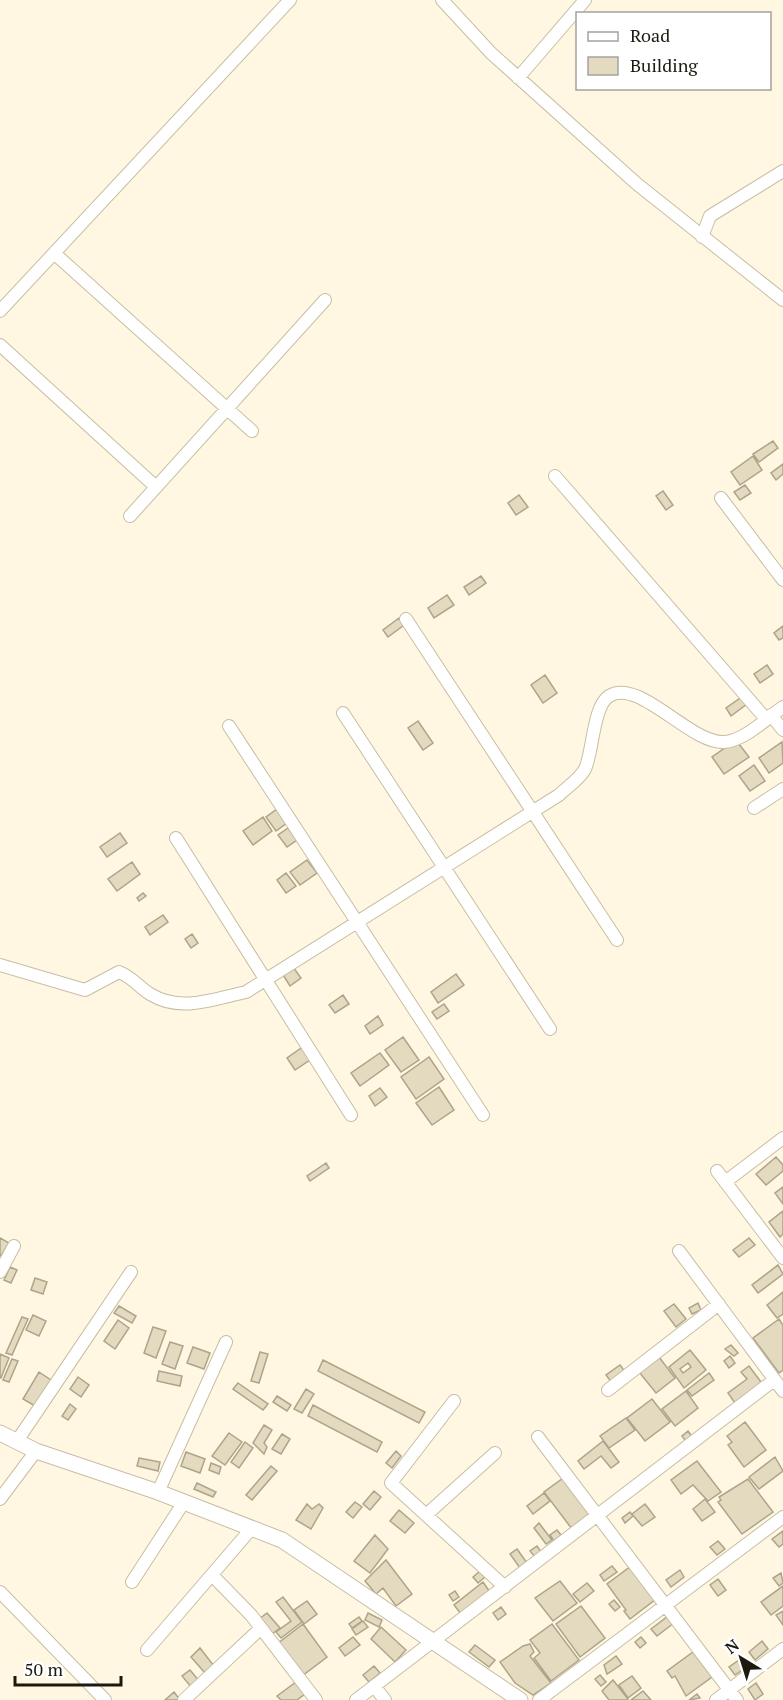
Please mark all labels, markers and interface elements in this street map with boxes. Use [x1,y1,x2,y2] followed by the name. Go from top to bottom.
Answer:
[576,12,771,90] legend
[630,23,670,47] text: Road
[630,53,698,77] text: Building
[711,1628,771,1688] north arrow
[720,1634,743,1659] text: N
[15,1649,122,1687] scale bar
[24,1657,64,1681] text: 50 m

